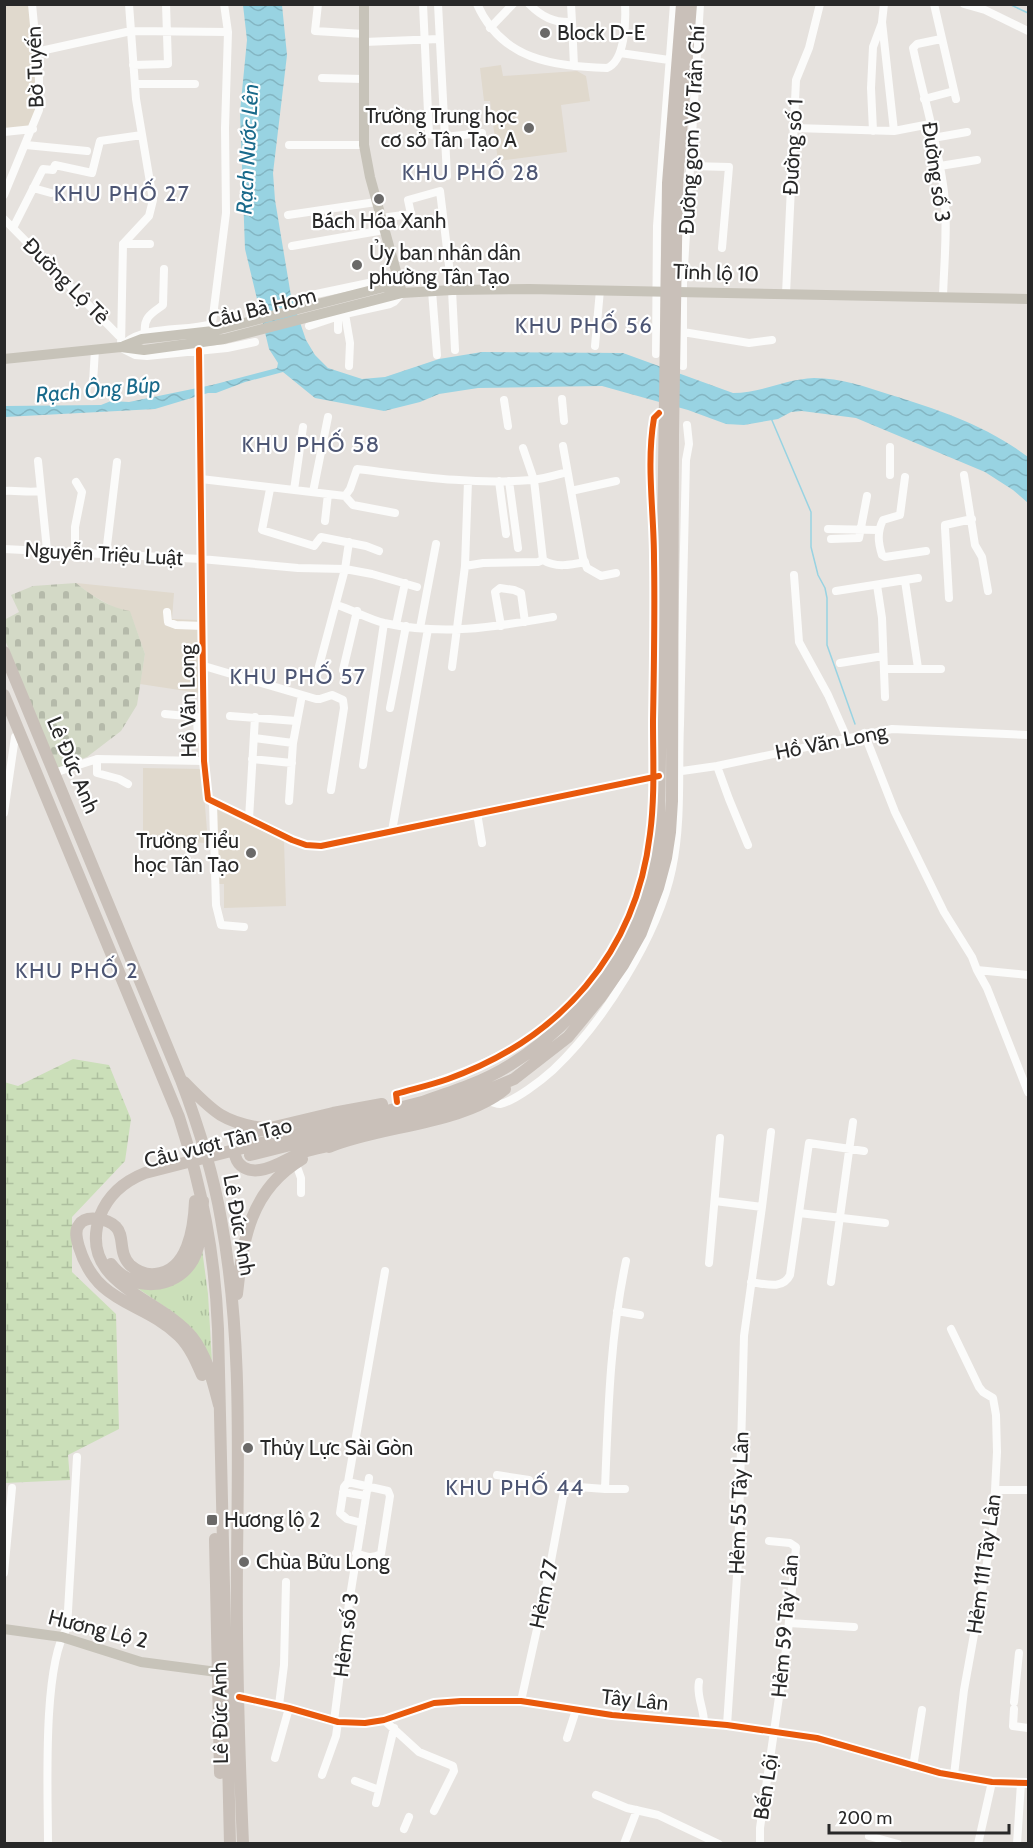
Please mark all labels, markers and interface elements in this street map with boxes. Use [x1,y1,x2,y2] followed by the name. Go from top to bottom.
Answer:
[557,20,645,45] place label: Block D-E
[674,24,709,235] street label: Đường gom Võ Trần Chí
[21,26,48,108] street label: Bờ Tuyến
[538,26,552,40] marker: Block D-E
[231,83,264,215] water label: Rạch Nước Lên
[777,98,808,196] street label: Đường số 1
[365,103,517,152] place label: Trường Trung học cơ sở Tân Tạo A
[917,120,956,224] street label: Đường số 3
[522,121,536,135] marker: Trường Trung học cơ sở Tân Tạo A
[402,157,540,186] district label: KHU PHỐ 28
[54,178,190,207] district label: KHU PHỐ 27
[372,192,386,206] marker: Bách Hóa Xanh
[312,208,446,233] place label: Bách Hóa Xanh
[18,232,115,329] street label: Đường Lộ Tẻ
[369,239,521,289] place label: Ủy ban nhân dân phường Tân Tạo
[350,258,364,272] marker: Ủy ban nhân dân phường Tân Tạo
[673,259,759,286] street label: Tỉnh lộ 10
[205,282,319,333] street label: Cầu Bà Hom
[515,310,653,339] district label: KHU PHỐ 56
[35,371,162,408] water label: Rạch Ông Búp
[241,429,381,458] district label: KHU PHỐ 58
[24,537,184,570] street label: Nguyễn Triệu Luật
[174,644,201,758] street label: Hồ Văn Long
[230,661,366,690] district label: KHU PHỐ 57
[42,713,105,817] street label: Lê Đức Anh
[773,718,889,765] street label: Hồ Văn Long
[134,828,239,877] place label: Trường Tiểu học Tân Tạo
[244,846,258,860] marker: Trường Tiểu học Tân Tạo
[15,955,139,984] district label: KHU PHỐ 2
[141,1112,294,1173] street label: Cầu vượt Tân Tạo
[218,1172,261,1278] street label: Lê Đức Anh
[724,1431,753,1575] street label: Hẻm 55 Tây Lân
[260,1435,413,1460] place label: Thủy Lực Sài Gòn
[241,1441,255,1455] marker: Thủy Lực Sài Gòn
[445,1472,585,1501] district label: KHU PHỐ 44
[961,1492,1006,1635] street label: Hẻm 111 Tây Lân
[224,1507,320,1532] place label: Hương lộ 2
[205,1513,219,1527] marker: Hương lộ 2
[256,1549,390,1574] place label: Chùa Bửu Long
[766,1553,803,1699] street label: Hẻm 59 Tây Lân
[237,1555,251,1569] marker: Chùa Bửu Long
[524,1557,563,1631] street label: Hẻm 27
[328,1591,363,1679] street label: Hẻm số 3
[46,1604,150,1653] street label: Hương Lộ 2
[206,1662,233,1764] street label: Lê Đức Anh
[600,1684,670,1715] street label: Tây Lân
[748,1752,783,1822] street label: Bến Lội
[829,1797,1009,1835] scale bar
[838,1807,892,1829] text: 200 m

